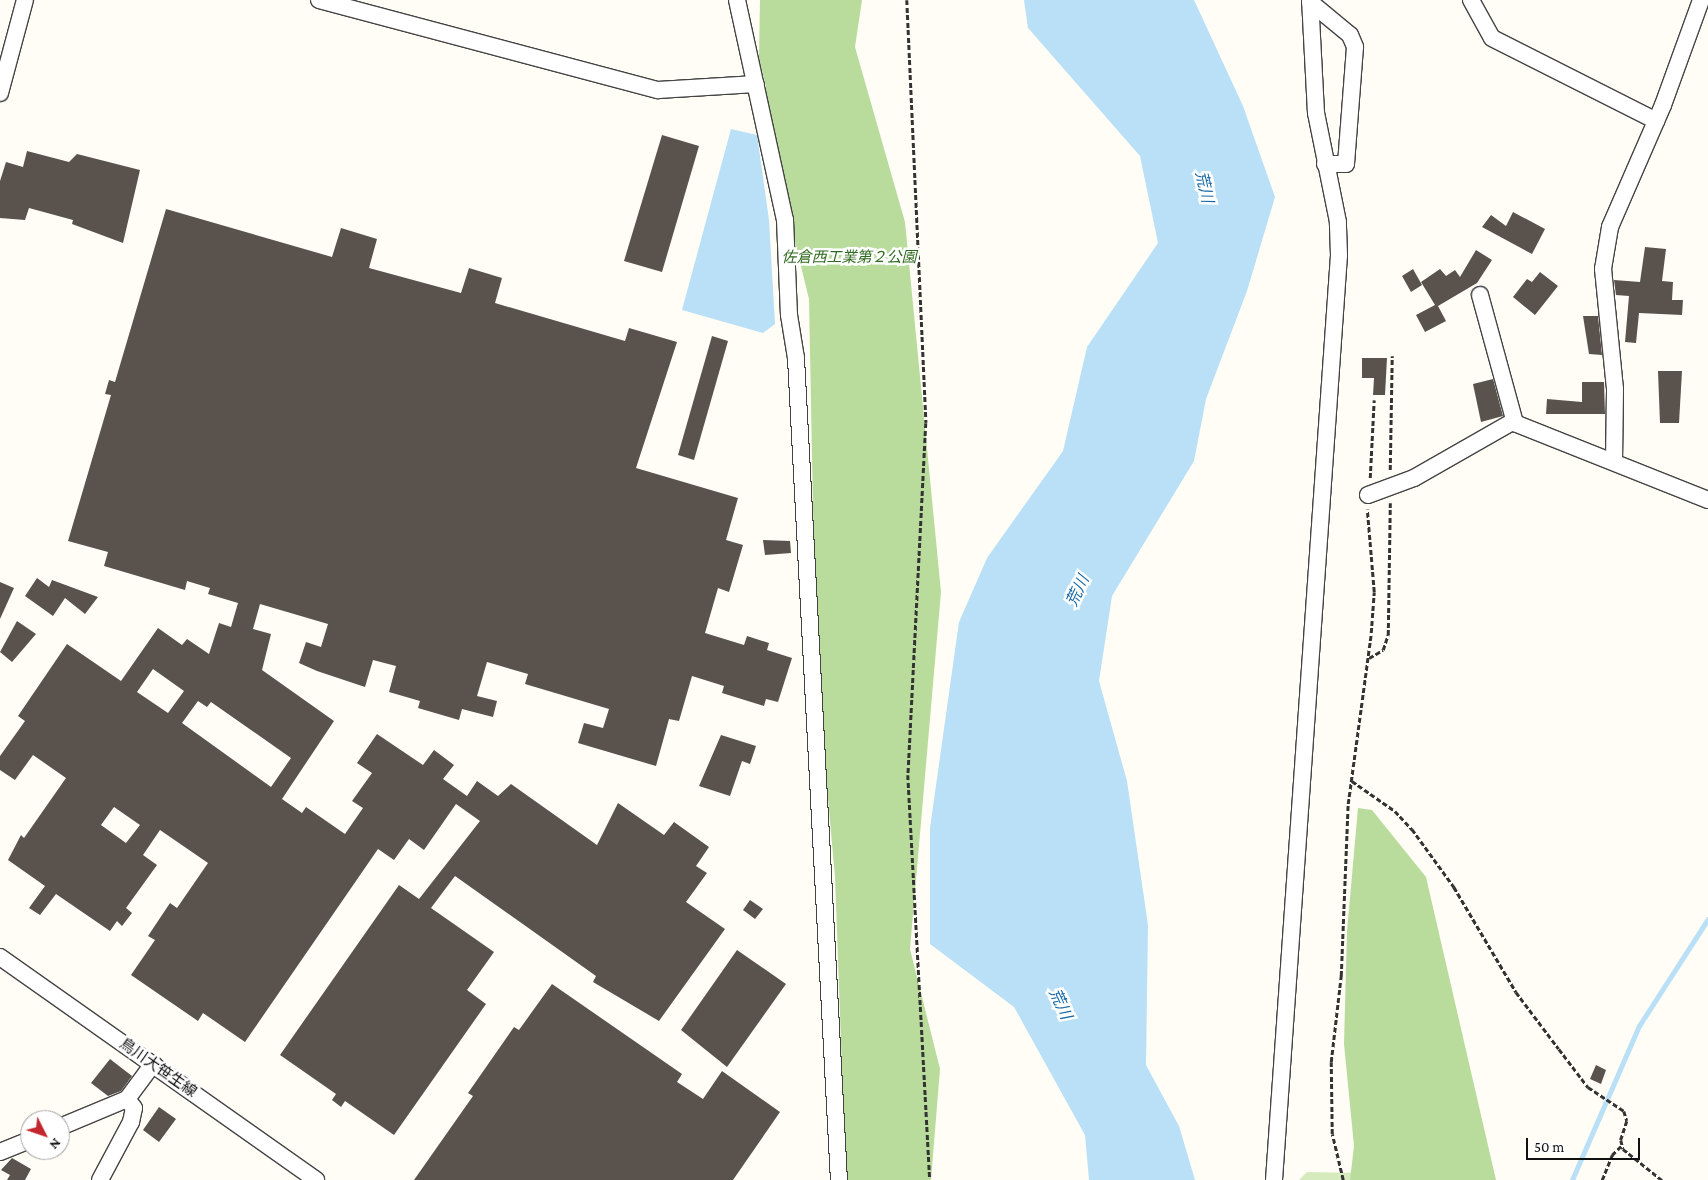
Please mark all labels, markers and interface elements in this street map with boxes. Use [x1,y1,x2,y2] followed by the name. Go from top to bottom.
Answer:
[1191,169,1217,205] water label: 荒川
[782,249,916,267] park label: 佐倉西工業第２公園
[1063,572,1093,610] water label: 荒川
[1045,985,1075,1023] water label: 荒川
[116,1035,200,1101] street label: 鳥川大笹生線
[20,1110,70,1160] north arrow
[1528,1128,1642,1160] scale bar
[46,1135,65,1153] text: N
[1534,1139,1564,1155] text: 50 m

